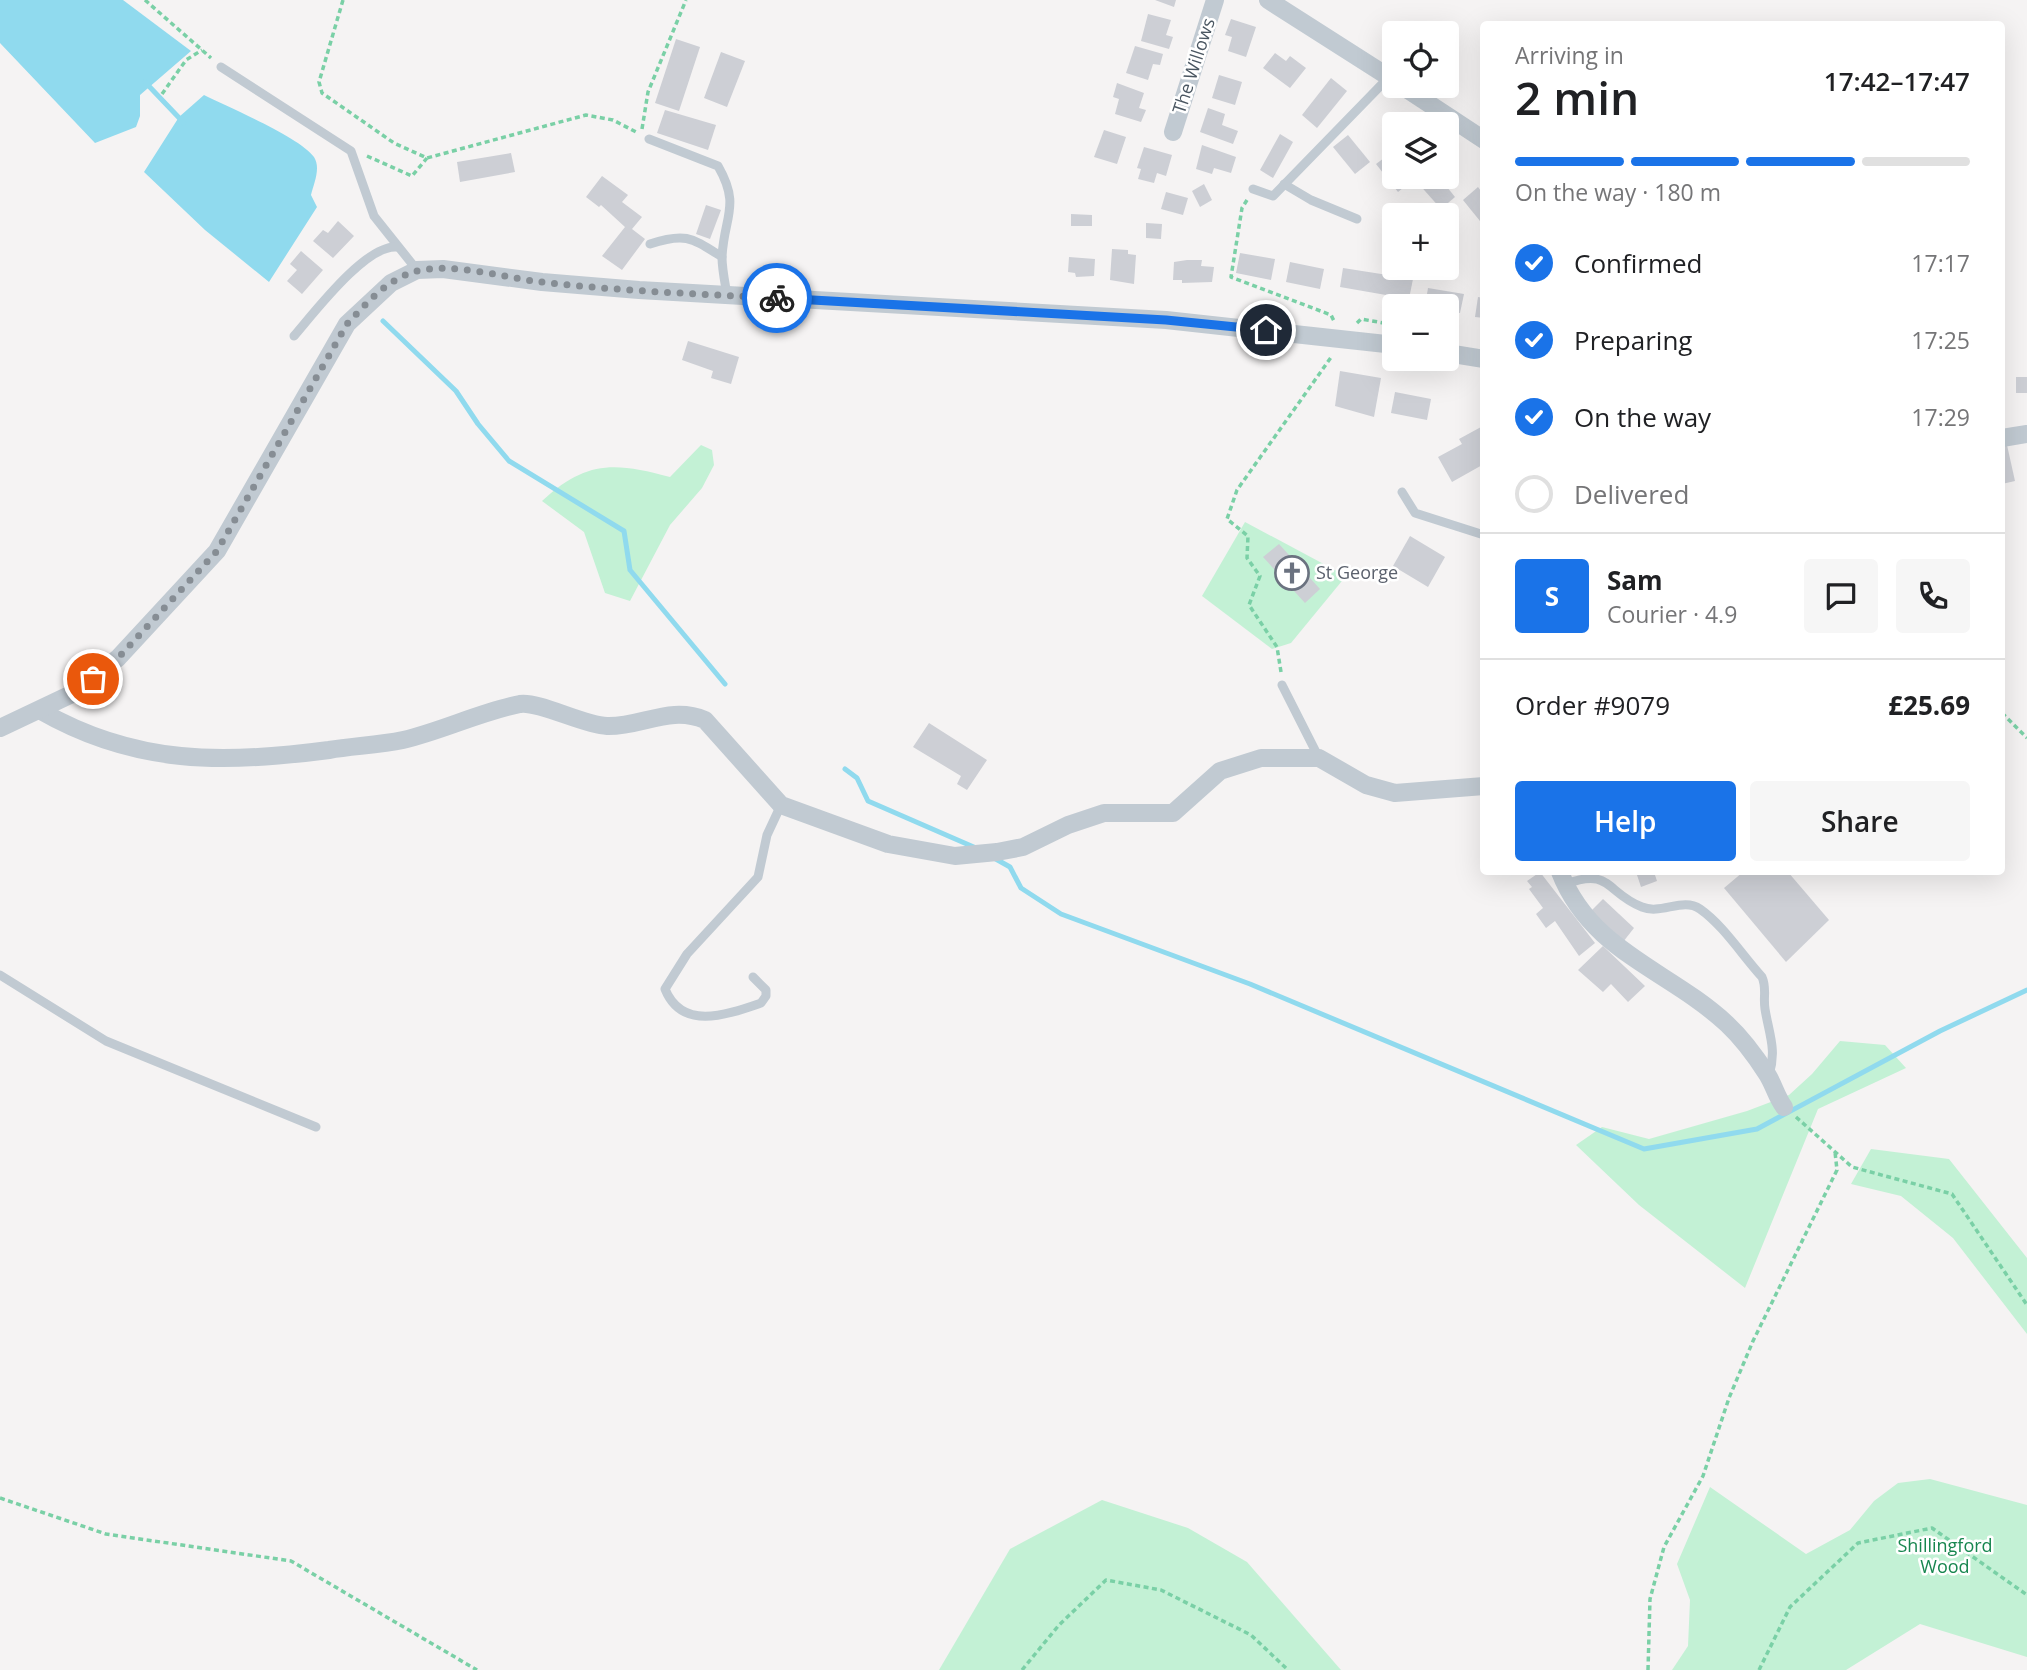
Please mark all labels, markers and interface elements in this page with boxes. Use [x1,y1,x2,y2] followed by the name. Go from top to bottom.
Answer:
[1166,15,1220,117] street label: The Willows
[1382,21,1459,371] map controls
[1382,21,1459,98] button: locate
[1515,39,1624,71] text: Arriving in
[1824,63,1970,99] text: 17:42–17:47
[1515,66,1639,128] text: 2 min
[1382,112,1459,189] button: layers
[1515,176,1721,208] text: On the way · 180 m
[1382,203,1459,280] button: +
[1515,244,1553,282] icon: check
[1574,245,1702,281] text: Confirmed
[1911,247,1970,279] text: 17:17
[742,263,812,333] courier
[758,279,796,317] icon: bike
[1382,294,1459,371] button: −
[1236,300,1296,360] pin
[1247,311,1285,349] icon: home
[1515,321,1553,359] icon: check
[1574,322,1692,358] text: Preparing
[1911,324,1970,356] text: 17:25
[1515,398,1553,436] icon: check
[1574,399,1711,435] text: On the way
[1911,401,1970,433] text: 17:29
[1574,476,1689,512] text: Delivered
[1273,554,1311,592] church icon: St George
[1804,559,1878,633] button: chat
[1896,559,1970,633] button: phone
[1316,560,1398,584] place label: St George
[1607,562,1663,598] text: Sam
[1545,578,1559,614] text: S
[1607,598,1737,630] text: Courier · 4.9
[63,649,123,709] pin
[74,660,112,698] icon: bag
[1515,687,1670,723] text: Order #9079
[1888,687,1970,723] text: £25.69
[1515,781,1736,861] button: Help
[1750,781,1970,861] button: Share
[1897,1533,1993,1578] park label: Shillingford Wood

